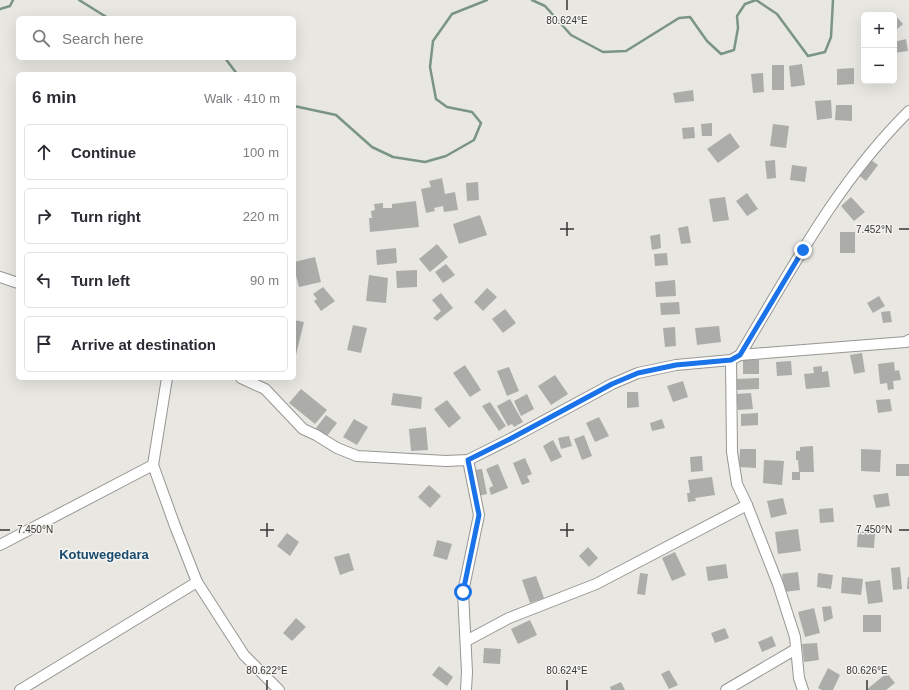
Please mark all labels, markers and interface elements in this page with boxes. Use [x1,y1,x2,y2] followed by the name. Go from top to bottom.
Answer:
[861,12,897,84] map controls
[861,12,897,48] button: +
[546,15,588,26] text: 80.624°E
[16,16,296,60] search box
[30,27,52,49] icon: search
[62,30,144,47] text: Search here
[861,48,897,84] button: −
[32,88,76,107] text: 6 min
[204,91,280,106] text: Walk · 410 m
[33,141,55,163] icon: ahead
[71,144,136,161] text: Continue
[243,145,279,160] text: 100 m
[33,205,55,227] icon: right
[71,208,141,225] text: Turn right
[243,209,279,224] text: 220 m
[856,224,892,235] text: 7.452°N
[794,241,812,259] route end
[33,269,55,291] icon: left
[71,272,130,289] text: Turn left
[250,273,279,288] text: 90 m
[33,333,55,355] icon: arrive
[71,336,216,353] text: Arrive at destination
[17,524,53,535] text: 7.450°N
[856,524,892,535] text: 7.450°N
[59,547,150,562] district label: Kotuwegedara
[454,583,472,601] route start
[246,665,288,676] text: 80.622°E
[546,665,588,676] text: 80.624°E
[846,665,888,676] text: 80.626°E

